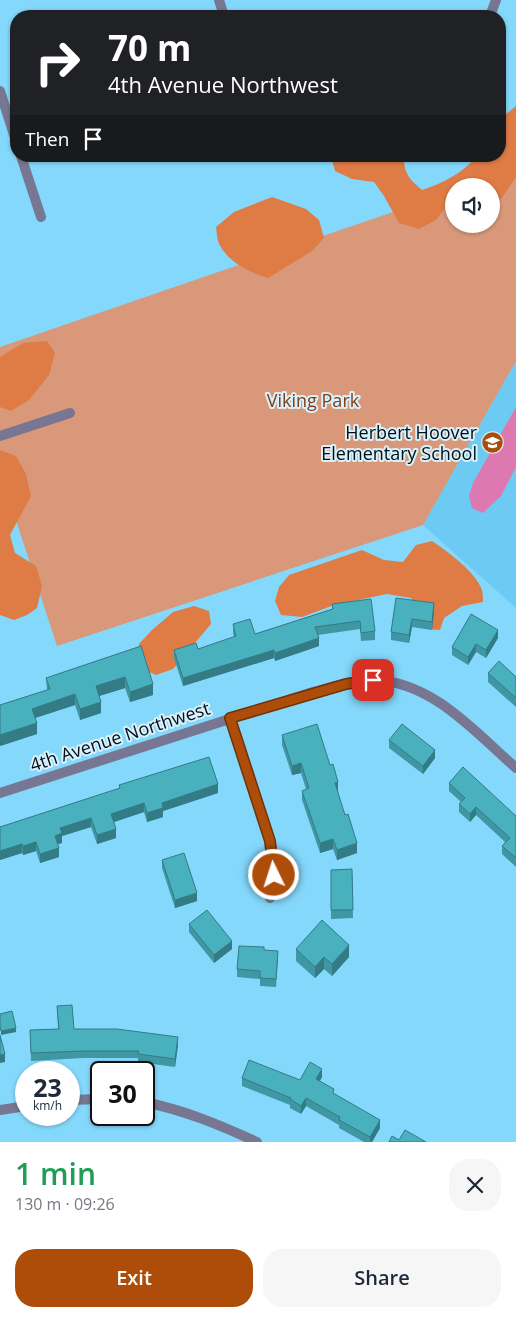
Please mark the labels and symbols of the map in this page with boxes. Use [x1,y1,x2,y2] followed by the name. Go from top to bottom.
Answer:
[267,388,360,412] park label: Viking Park
[321,420,478,465] place label: Herbert Hoover Elementary School
[481,431,505,455] school or university icon: Herbert Hoover Elementary School
[352,659,394,701] pin
[27,696,213,777] street label: 4th Avenue Northwest
[247,848,299,900] position arrow
[90,1061,155,1126] speed limit sign: 30

